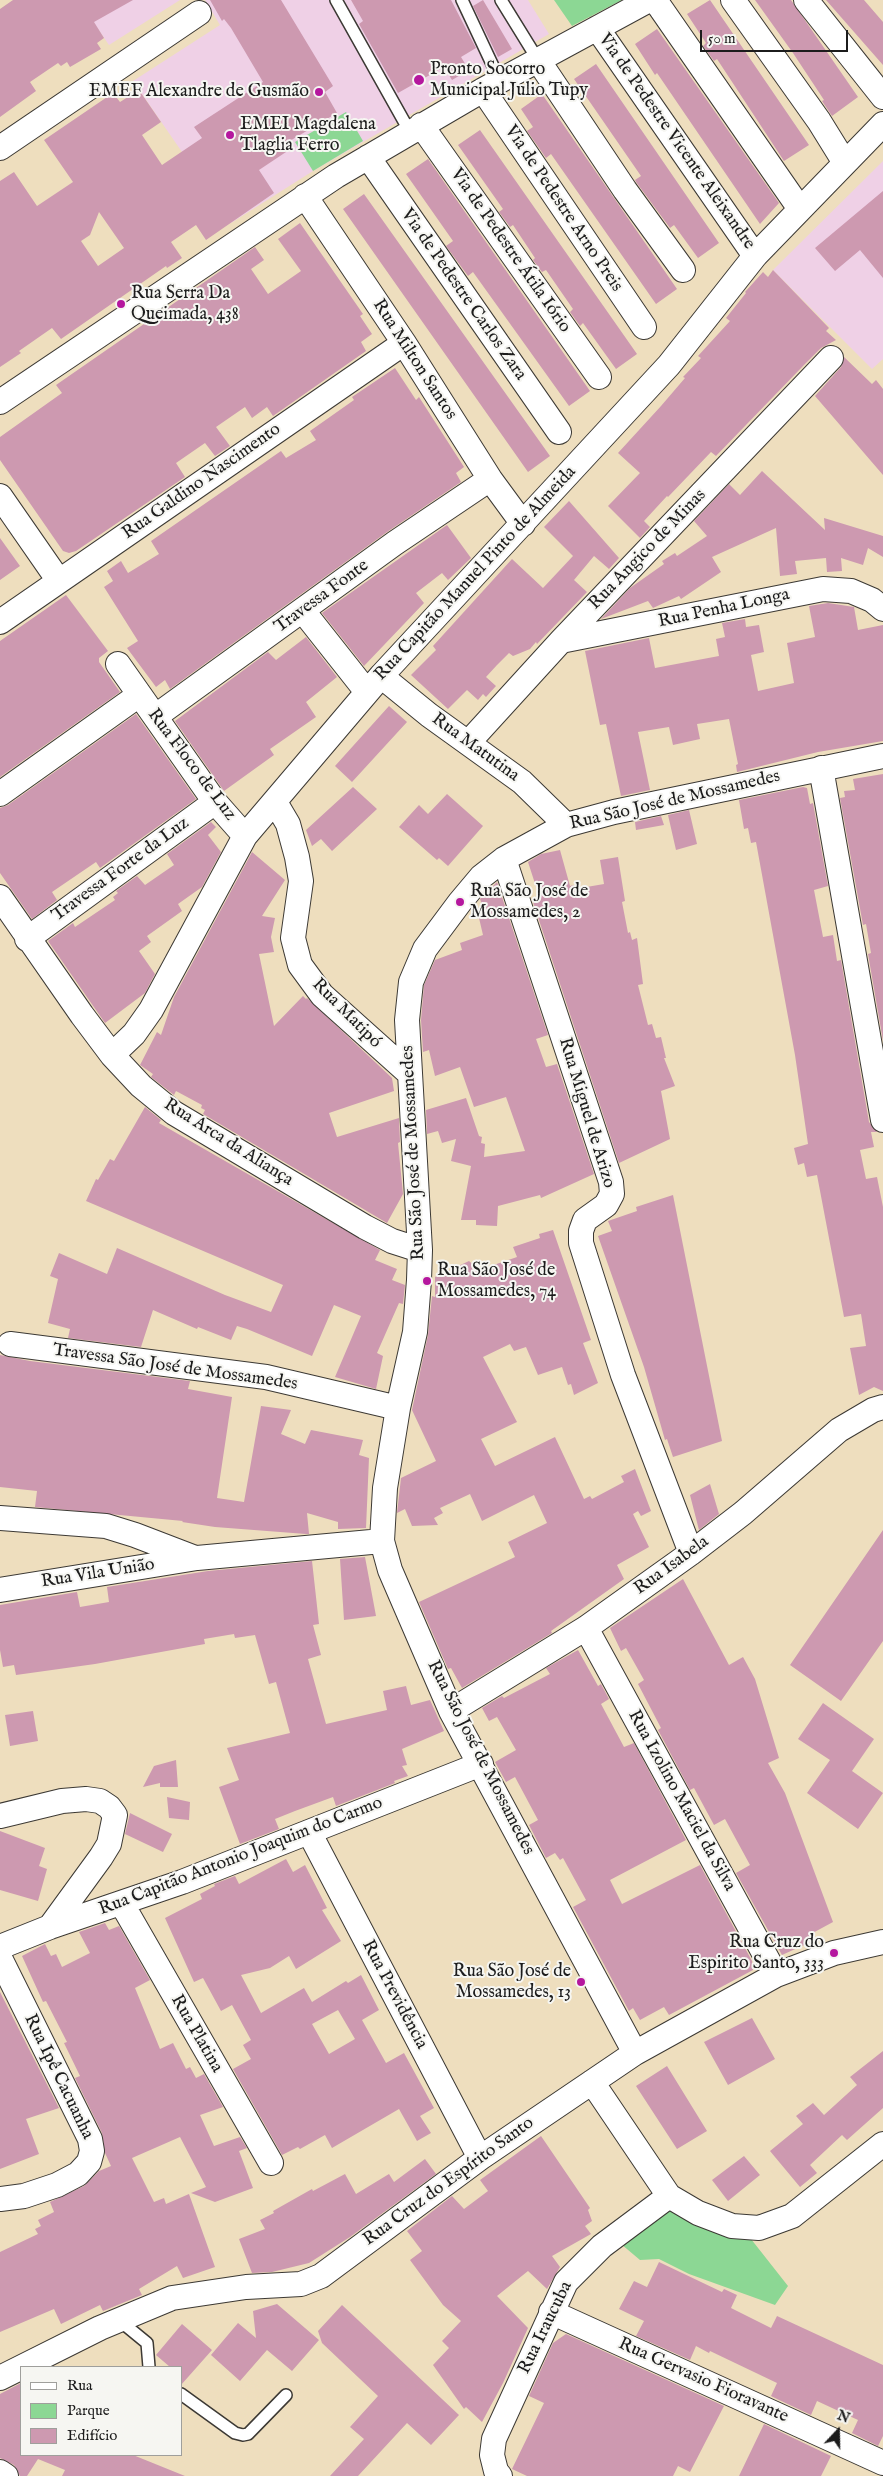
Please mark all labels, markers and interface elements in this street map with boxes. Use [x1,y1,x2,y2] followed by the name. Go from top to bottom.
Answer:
[703,20,850,52] scale bar
[708,29,736,48] text: 50 m
[593,30,759,254] street label: Via de Pedestre Vicente Aleixandre
[430,59,588,102] place label: Pronto Socorro Municipal Julio Tupy
[412,73,426,87] marker: Pronto Socorro Municipal Julio Tupy
[89,81,309,103] place label: EMEF Alexandre de Gusmão
[313,86,325,98] marker: EMEF Alexandre de Gusmão
[240,114,376,156] place label: EMEI Magdalena Tlaglia Ferro
[499,122,627,296] street label: Via de Pedestre Arno Preis
[224,129,236,141] marker: EMEI Magdalena Tlaglia Ferro
[445,165,575,337] street label: Via de Pedestre Átila Iório
[396,205,530,385] street label: Via de Pedestre Carlos Zara
[131,283,239,326] place label: Rua Serra Da Queimada, 438
[367,296,461,424] street label: Rua Milton Santos
[115,298,127,310] marker: Rua Serra Da Queimada, 438
[119,419,285,545] street label: Rua Galdino Nascimento
[371,462,581,686] street label: Rua Capitão Manuel Pinto de Almeida
[585,485,711,615] street label: Rua Angico de Minas
[271,556,373,638] street label: Travessa Fonte
[656,585,792,633] street label: Rua Penha Longa
[142,705,240,825] street label: Rua Floco de Luz
[427,709,523,787] street label: Rua Matutina
[568,766,782,836] street label: Rua São José de Mossamedes
[48,813,194,927] street label: Travessa Forte da Luz
[470,881,588,924] place label: Rua São José de Mossamedes, 2
[454,896,466,908] marker: Rua São José de Mossamedes, 2
[307,975,385,1053] street label: Rua Matipó
[553,1035,619,1191] street label: Rua Miguel de Arizo
[398,1045,430,1261] street label: Rua São José de Mossamedes
[159,1094,297,1192] street label: Rua Arca da Aliança
[437,1260,556,1302] place label: Rua São José de Mossamedes, 74
[421,1275,433,1287] marker: Rua São José de Mossamedes, 74
[51,1340,299,1396] street label: Travessa São José de Mossamedes
[630,1532,714,1600] street label: Rua Isabela
[40,1554,156,1594] street label: Rua Vila União
[421,1657,539,1859] street label: Rua São José de Mossamedes
[622,1707,740,1895] street label: Rua Izolino Maciel da Silva
[96,1793,386,1921] street label: Rua Capitão Antonio Joaquim do Carmo
[688,1932,824,1975] place label: Rua Cruz do Espirito Santo, 333
[356,1937,432,2053] street label: Rua Previdência
[828,1947,840,1959] marker: Rua Cruz do Espirito Santo, 333
[453,1961,571,2004] place label: Rua São José de Mossamedes, 13
[575,1976,587,1988] marker: Rua São José de Mossamedes, 13
[165,1991,227,2077] street label: Rua Platina
[18,2011,98,2143] street label: Rua Ipê Cacuanha
[359,2113,539,2251] street label: Rua Cruz do Espírito Santo
[514,2278,578,2378] street label: Rua Iraucuba
[615,2334,791,2428] street label: Rua Gervasio Fioravante
[20,2366,182,2456] legend
[67,2376,93,2395] text: Rua
[67,2401,110,2420] text: Parque
[813,2406,863,2456] north arrow
[834,2406,852,2428] text: N
[67,2426,117,2445] text: Edifício

